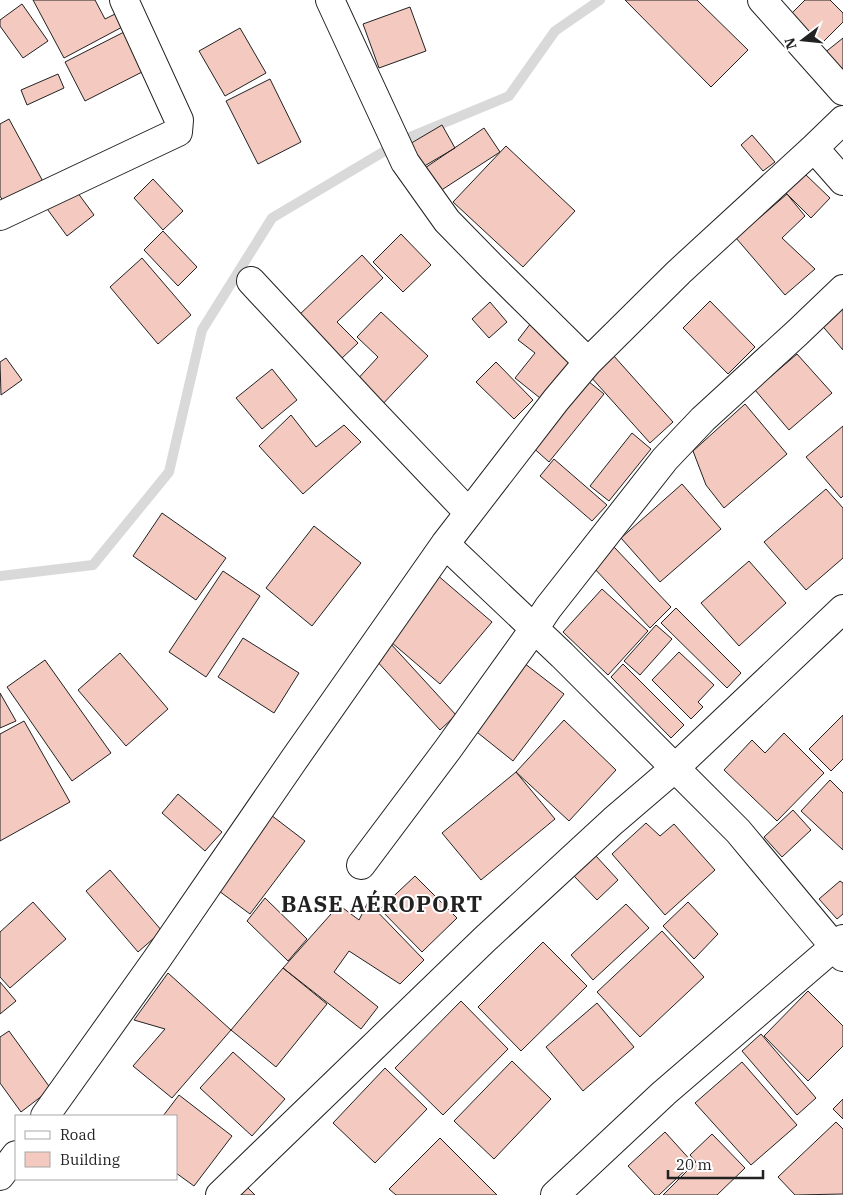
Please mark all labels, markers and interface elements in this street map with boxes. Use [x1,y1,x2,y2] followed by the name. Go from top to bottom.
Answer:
[778,15,828,65] north arrow
[780,36,801,51] text: N
[281,889,483,918] district label: BASE AÉROPORT
[15,1115,178,1180] legend
[60,1125,96,1144] text: Road
[668,1148,763,1180] scale bar
[60,1150,120,1169] text: Building
[676,1155,712,1174] text: 20 m

